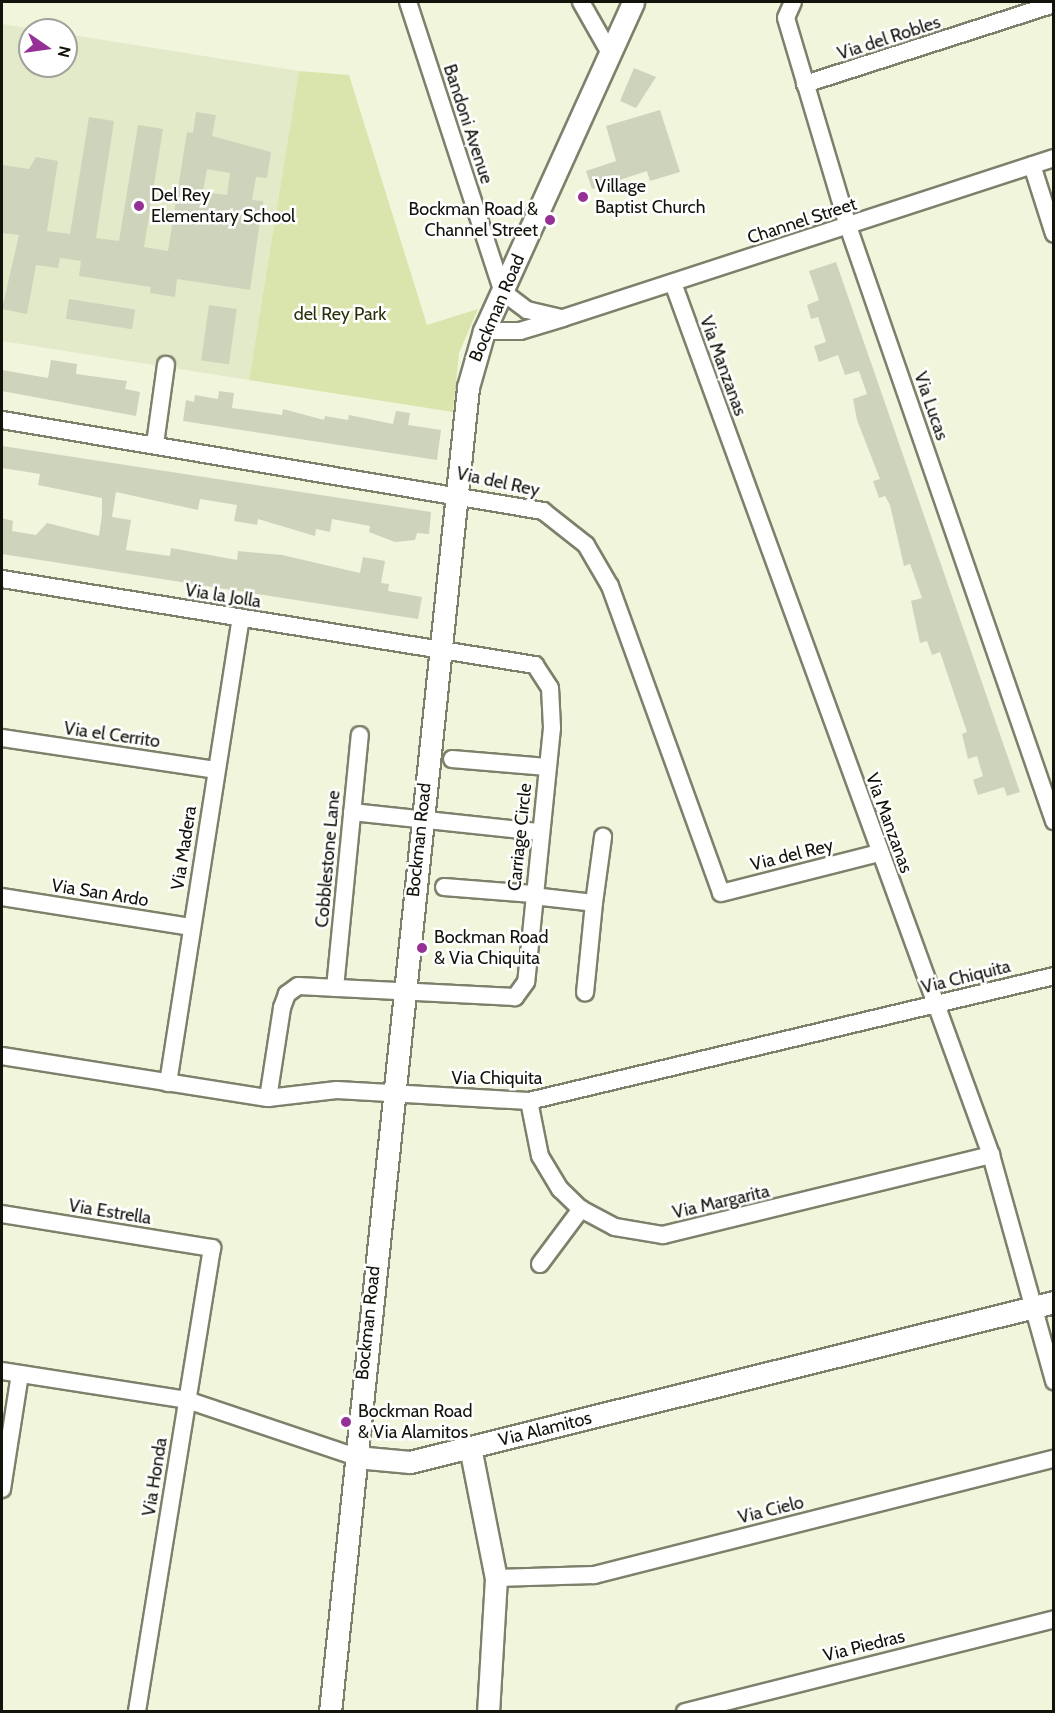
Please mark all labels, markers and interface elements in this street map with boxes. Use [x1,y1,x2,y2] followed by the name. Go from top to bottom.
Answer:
[835,11,943,65] street label: Via del Robles
[18,18,78,78] north arrow
[54,44,75,59] text: N
[439,62,497,186] street label: Bandoni Avenue
[595,176,705,219] place label: Village Baptist Church
[151,185,295,228] place label: Del Rey Elementary School
[576,190,590,204] marker: Village Baptist Church
[745,193,859,249] street label: Channel Street
[132,199,146,213] marker: Del Rey Elementary School
[408,199,538,242] place label: Bockman Road & Channel Street
[543,213,557,227] marker: Bockman Road & Channel Street
[465,251,529,365] street label: Bockman Road
[294,303,386,325] park label: del Rey Park
[695,313,751,419] street label: Via Manzanas
[909,369,953,443] street label: Via Lucas
[454,463,542,501] street label: Via del Rey
[183,579,263,613] street label: Via la Jolla
[63,718,161,752] street label: Via el Cerrito
[861,770,917,876] street label: Via Manzanas
[402,782,436,898] street label: Bockman Road
[504,782,536,892] street label: Carriage Circle
[311,789,345,929] street label: Cobblestone Lane
[167,804,201,892] street label: Via Madera
[748,834,836,876] street label: Via del Rey
[50,875,150,911] street label: Via San Ardo
[434,927,548,970] place label: Bockman Road & Via Chiquita
[415,941,429,955] marker: Bockman Road & Via Chiquita
[919,956,1013,998] street label: Via Chiquita
[452,1067,542,1089] street label: Via Chiquita
[670,1180,772,1224] street label: Via Margarita
[67,1195,153,1229] street label: Via Estrella
[351,1265,385,1381] street label: Bockman Road
[358,1401,472,1444] place label: Bockman Road & Via Alamitos
[496,1407,594,1451] street label: Via Alamitos
[339,1415,353,1429] marker: Bockman Road & Via Alamitos
[138,1436,172,1518] street label: Via Honda
[736,1491,806,1529] street label: Via Cielo
[821,1625,907,1667] street label: Via Piedras

